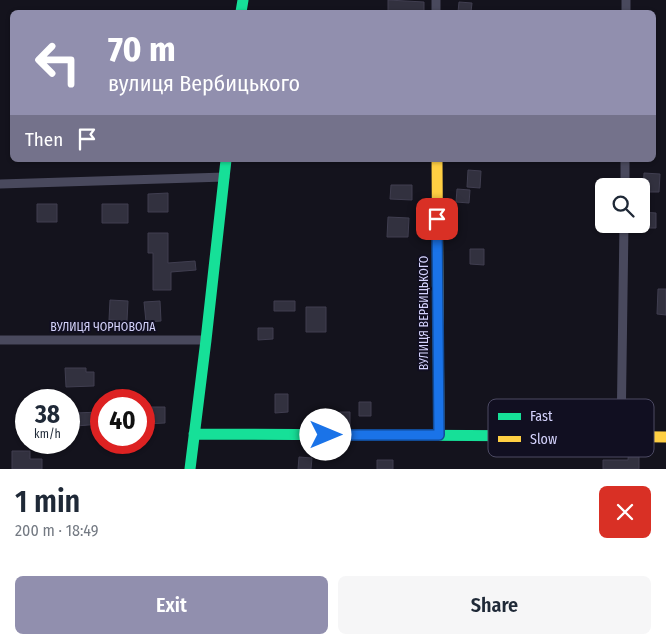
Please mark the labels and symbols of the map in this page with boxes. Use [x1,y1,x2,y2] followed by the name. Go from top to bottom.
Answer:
[416,198,458,240] pin
[417,256,431,370] street label: ВУЛИЦЯ ВЕРБИЦЬКОГО
[50,320,156,334] street label: ВУЛИЦЯ ЧОРНОВОЛА
[90,389,155,454] speed limit sign: 40
[488,399,654,457] legend
[299,408,351,460] position arrow
[530,408,553,425] text: Fast
[530,431,557,448] text: Slow

